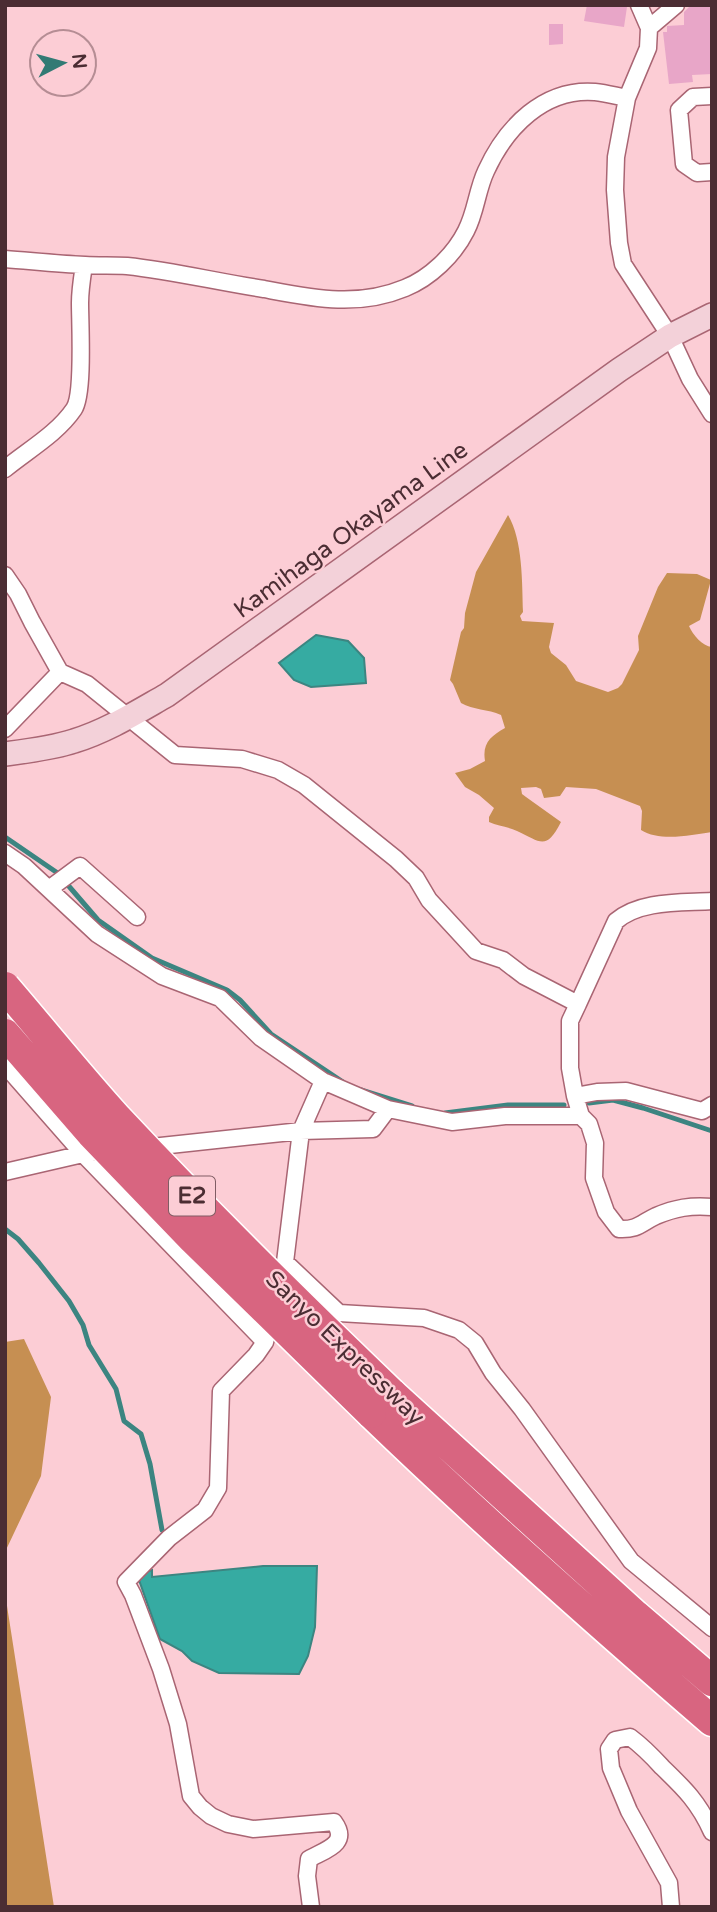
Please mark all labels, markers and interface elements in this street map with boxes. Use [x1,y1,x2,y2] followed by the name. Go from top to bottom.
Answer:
[28,28,98,98] north arrow
[67,53,91,70] text: N
[228,435,474,625] street label: Kamihaga Okayama Line
[169,1176,215,1216] road number: E2
[259,1265,431,1431] street label: Sanyo Expressway

